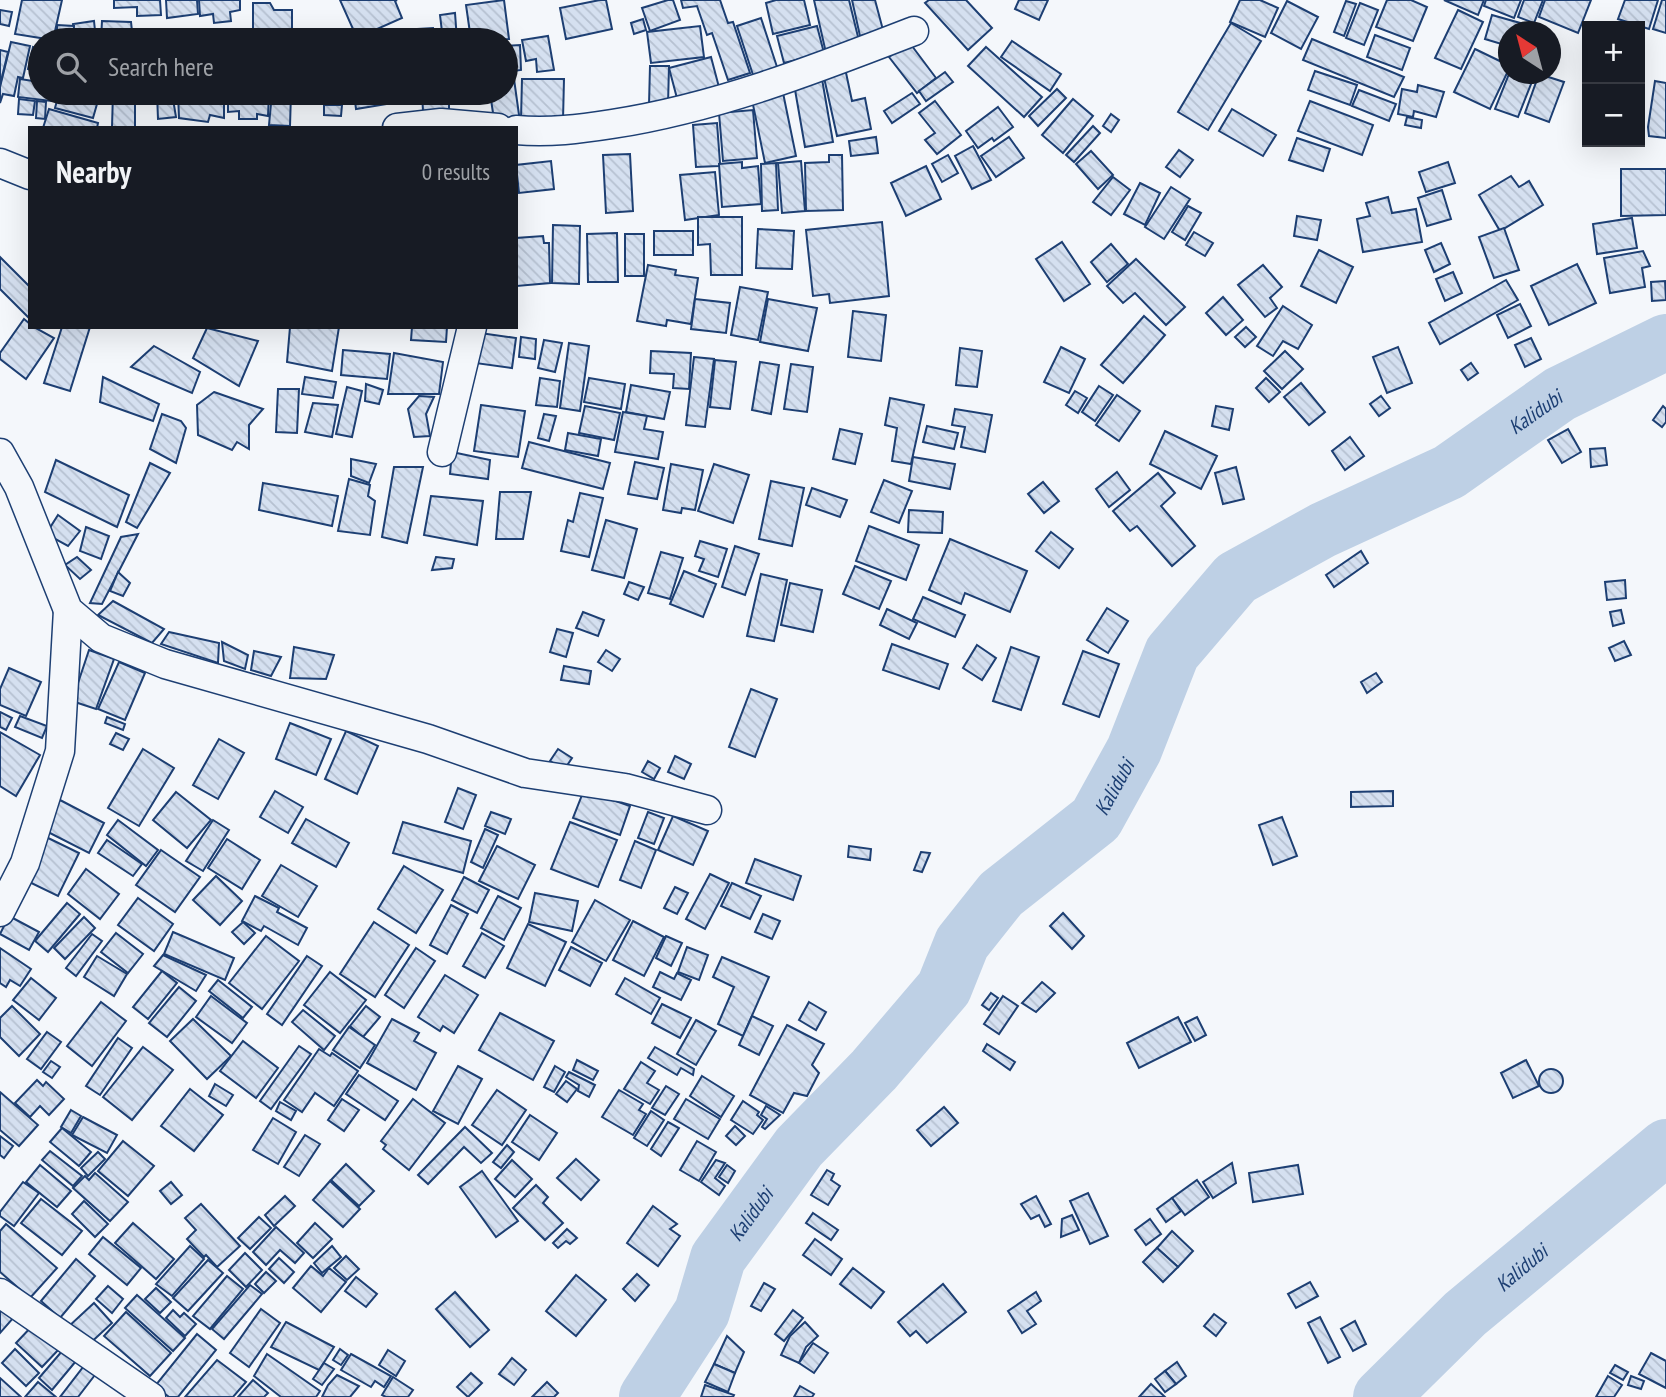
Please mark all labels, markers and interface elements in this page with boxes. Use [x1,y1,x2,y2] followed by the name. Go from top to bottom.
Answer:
[1498,21,1561,84] north arrow
[1582,21,1645,147] map controls
[1582,21,1645,84] button: +
[28,28,518,105] search box
[52,48,90,86] icon: search
[108,50,214,83] text: Search here
[1582,84,1645,147] button: −
[56,152,131,191] text: Nearby
[422,157,490,186] text: 0 results
[1503,382,1569,440] water label: Kalidubi
[1087,752,1141,820] water label: Kalidubi
[722,1180,780,1246] water label: Kalidubi
[1489,1236,1555,1297] water label: Kalidubi

